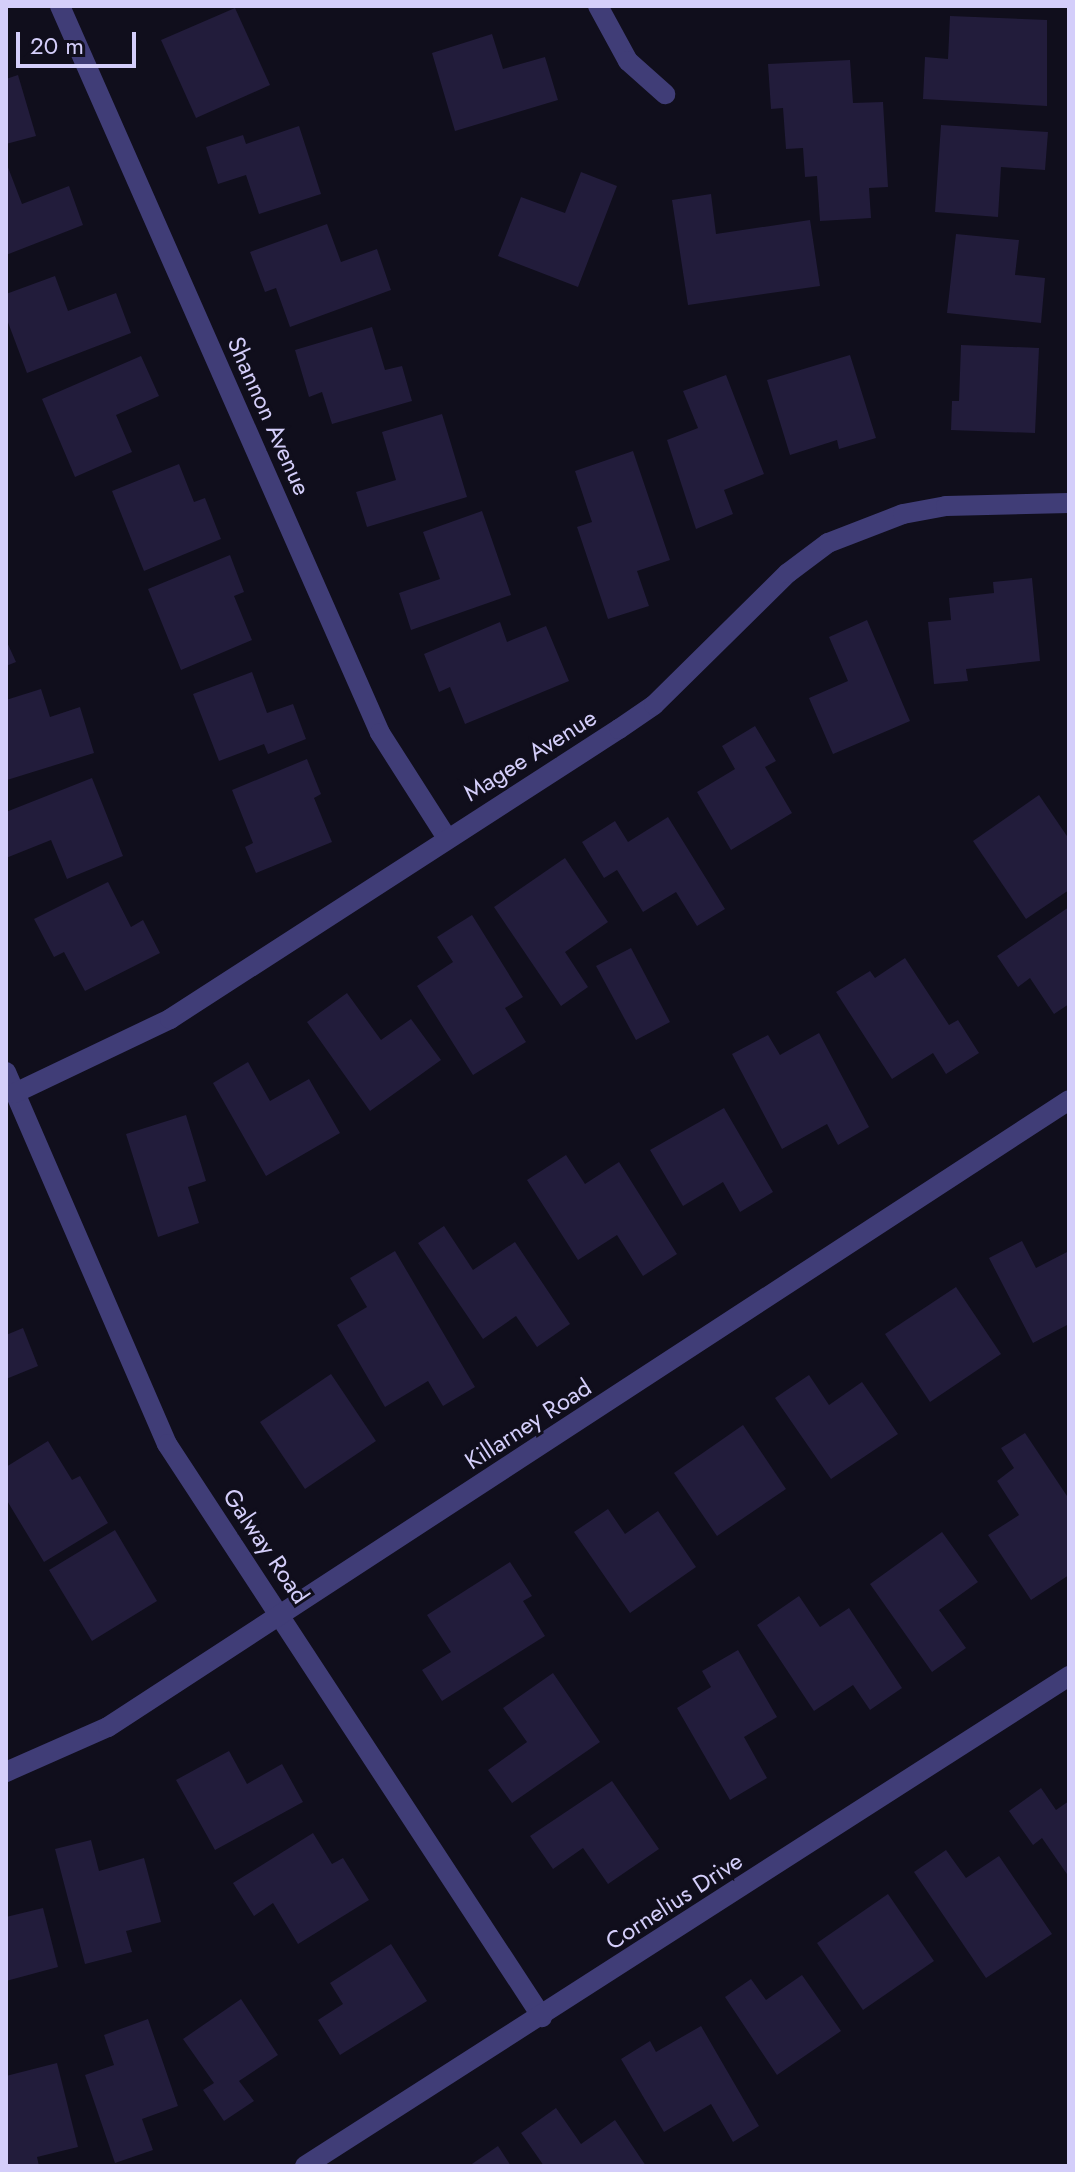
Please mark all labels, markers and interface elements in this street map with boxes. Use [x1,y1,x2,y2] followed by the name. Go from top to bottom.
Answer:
[20,16,140,66] scale bar
[30,28,84,63] text: 20 m
[221,332,317,500] street label: Shannon Avenue
[458,703,602,807] street label: Magee Avenue
[459,1373,597,1475] street label: Killarney Road
[217,1483,315,1609] street label: Galway Road
[600,1846,748,1956] street label: Cornelius Drive

